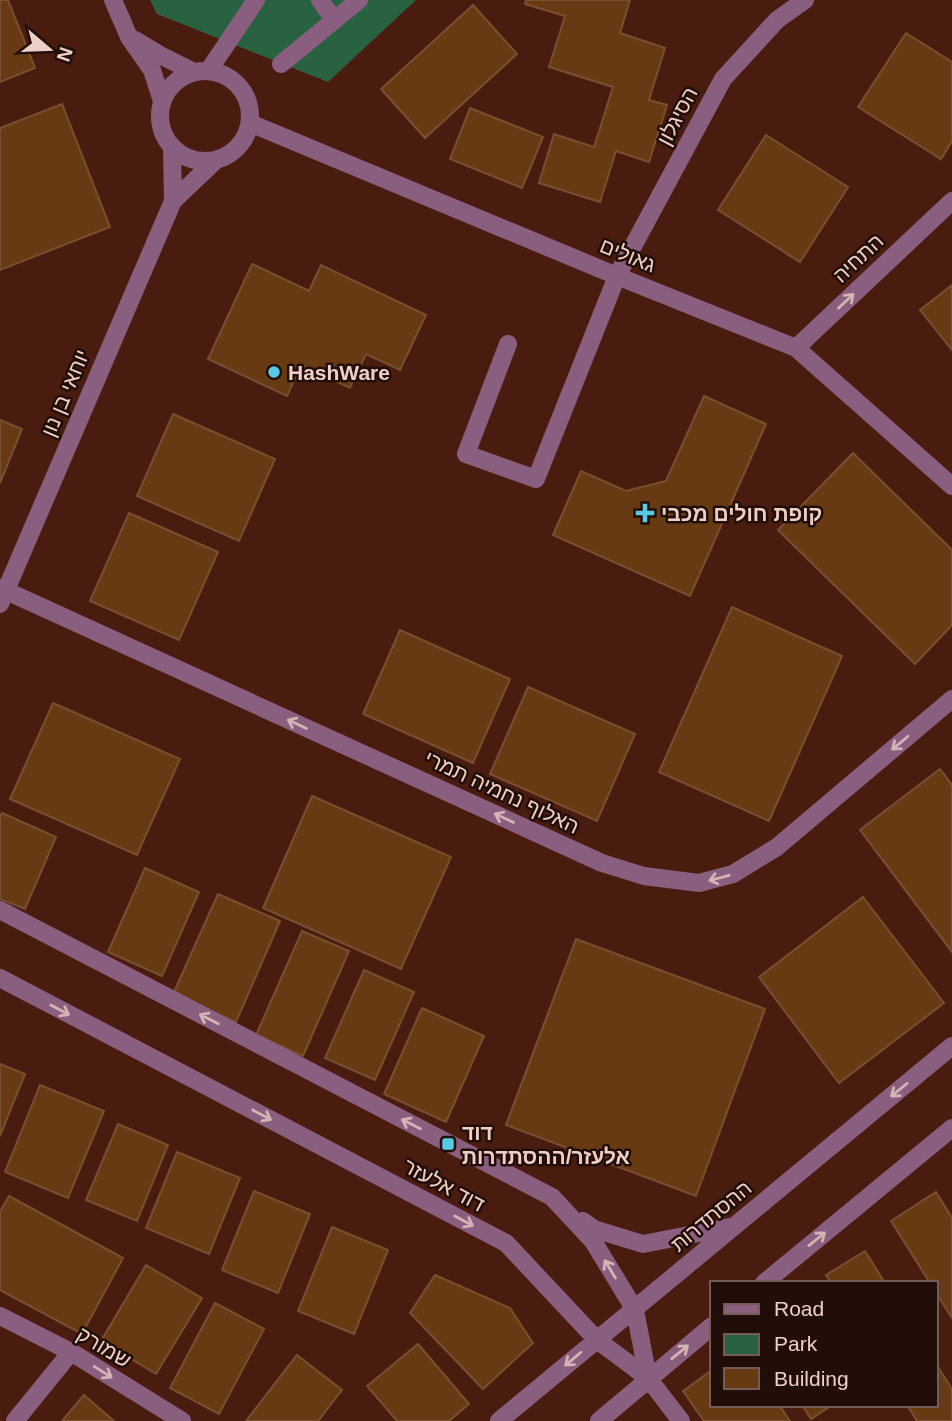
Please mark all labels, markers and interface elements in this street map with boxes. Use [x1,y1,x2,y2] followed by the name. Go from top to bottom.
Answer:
[14,14,84,84] north arrow
[52,44,77,64] text: N
[652,83,702,149] street label: הסיגלון
[828,229,888,287] street label: התחיה
[597,233,659,277] street label: גאולים
[837,292,854,309] one-way arrow
[36,346,94,440] street label: יוחאי בן נון
[288,361,390,384] place label: HashWare
[266,364,282,380] marker: HashWare
[661,502,822,525] place label: קופת חולים מכבי
[635,503,655,523] marker: קופת חולים מכבי
[287,717,309,730] one-way arrow
[891,735,909,751] one-way arrow
[421,746,583,838] street label: האלוף נחמיה תמרי
[494,811,516,824] one-way arrow
[708,872,731,885] one-way arrow
[50,1003,70,1017] one-way arrow
[199,1012,220,1025] one-way arrow
[891,1082,909,1097] one-way arrow
[251,1109,272,1123] one-way arrow
[401,1116,422,1130] one-way arrow
[462,1121,630,1168] place label: דוד אלעזר/ההסתדרות
[440,1136,456,1152] marker: דוד אלעזר/ההסתדרות
[400,1154,489,1216] street label: דוד אלעזר
[666,1176,756,1256] street label: ההסתדרות
[453,1215,474,1228] one-way arrow
[808,1232,826,1248] one-way arrow
[603,1259,617,1279] one-way arrow
[710,1281,938,1407] legend
[774,1297,824,1320] text: Road
[73,1322,135,1372] street label: שמורק
[774,1332,818,1355] text: Park
[671,1344,689,1360] one-way arrow
[564,1351,582,1367] one-way arrow
[93,1365,113,1379] one-way arrow
[774,1367,849,1390] text: Building

